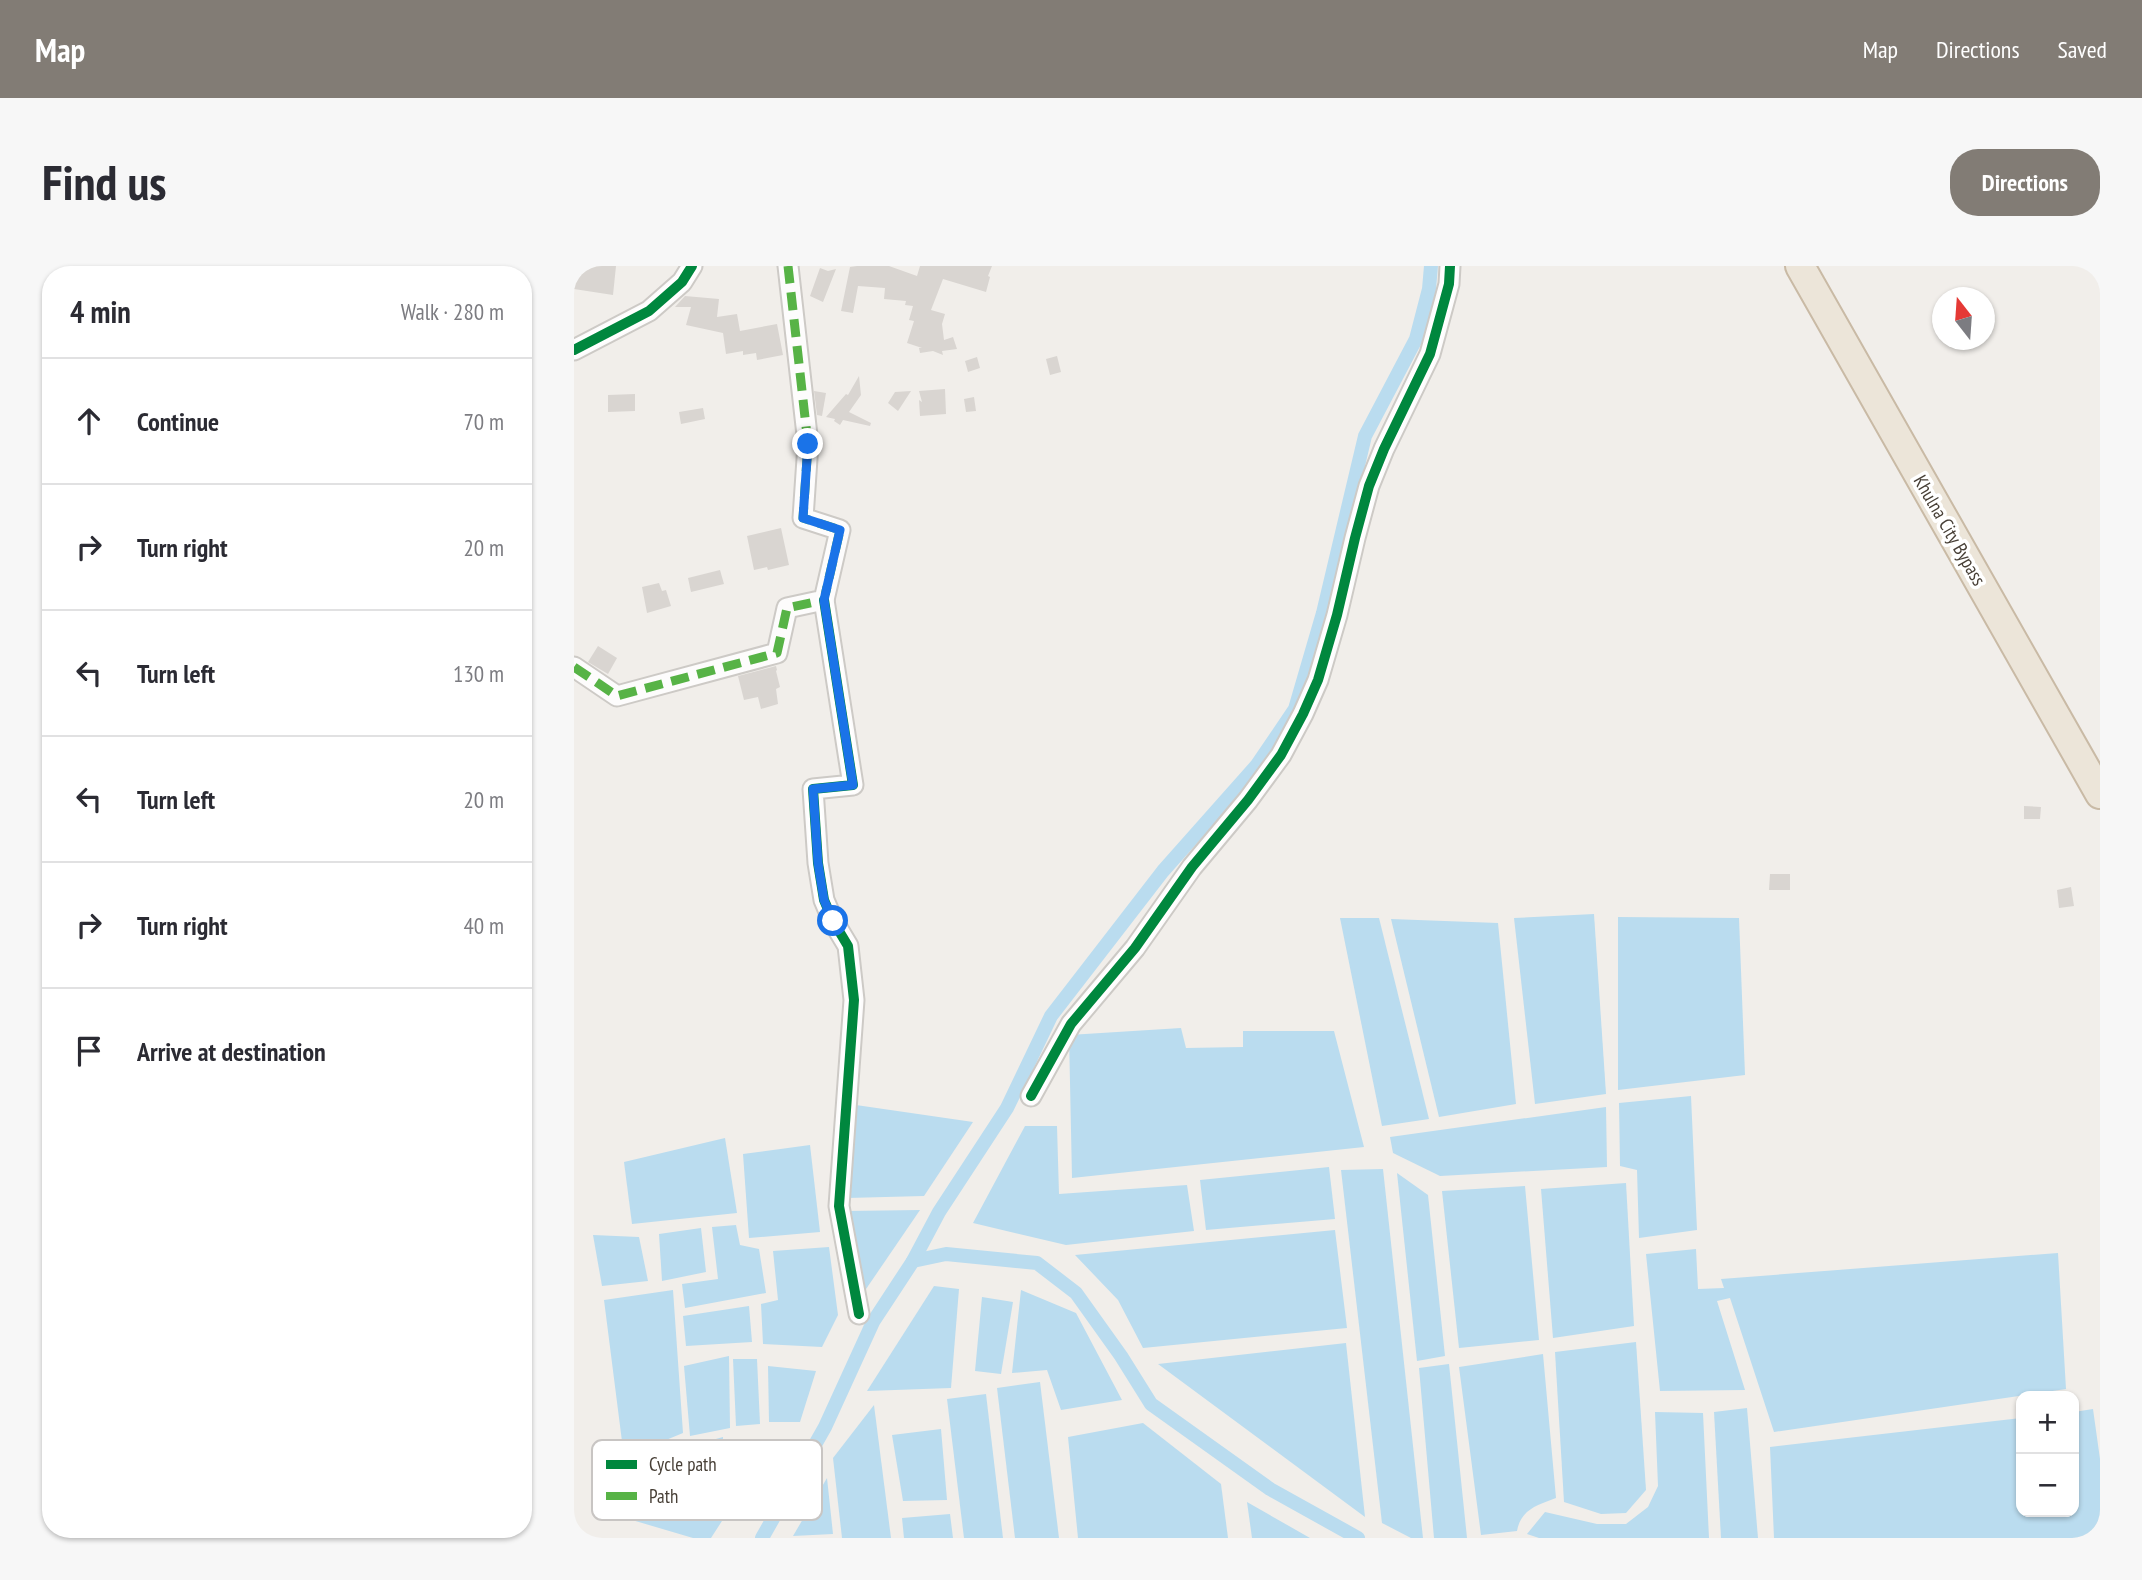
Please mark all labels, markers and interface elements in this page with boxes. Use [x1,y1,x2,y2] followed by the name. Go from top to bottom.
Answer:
[35,28,85,71] text: Map
[1863,34,1898,65] text: Map
[1936,34,2020,65] text: Directions
[2058,34,2107,65] text: Saved
[1950,149,2100,216] button: Directions
[42,150,166,214] text: Find us
[1932,287,1995,350] north arrow
[70,292,131,331] text: 4 min
[401,297,504,326] text: Walk · 280 m
[70,402,108,440] icon: ahead
[137,405,219,438] text: Continue
[463,407,504,436] text: 70 m
[792,428,823,459] route end
[1909,470,1991,590] street label: Khulna City Bypass
[70,528,108,566] icon: right
[137,531,228,564] text: Turn right
[463,533,504,562] text: 20 m
[70,654,108,692] icon: left
[137,657,215,690] text: Turn left
[453,659,504,688] text: 130 m
[70,780,108,818] icon: left
[137,783,215,816] text: Turn left
[463,785,504,814] text: 20 m
[817,905,848,936] route start
[70,906,108,944] icon: right
[137,909,228,942] text: Turn right
[463,911,504,940] text: 40 m
[70,1032,108,1070] icon: arrive
[137,1035,326,1068] text: Arrive at destination
[2016,1391,2079,1517] map controls
[2016,1391,2079,1454] button: +
[592,1440,822,1520] legend
[649,1452,717,1476] text: Cycle path
[2016,1454,2079,1517] button: −
[649,1484,678,1508] text: Path

